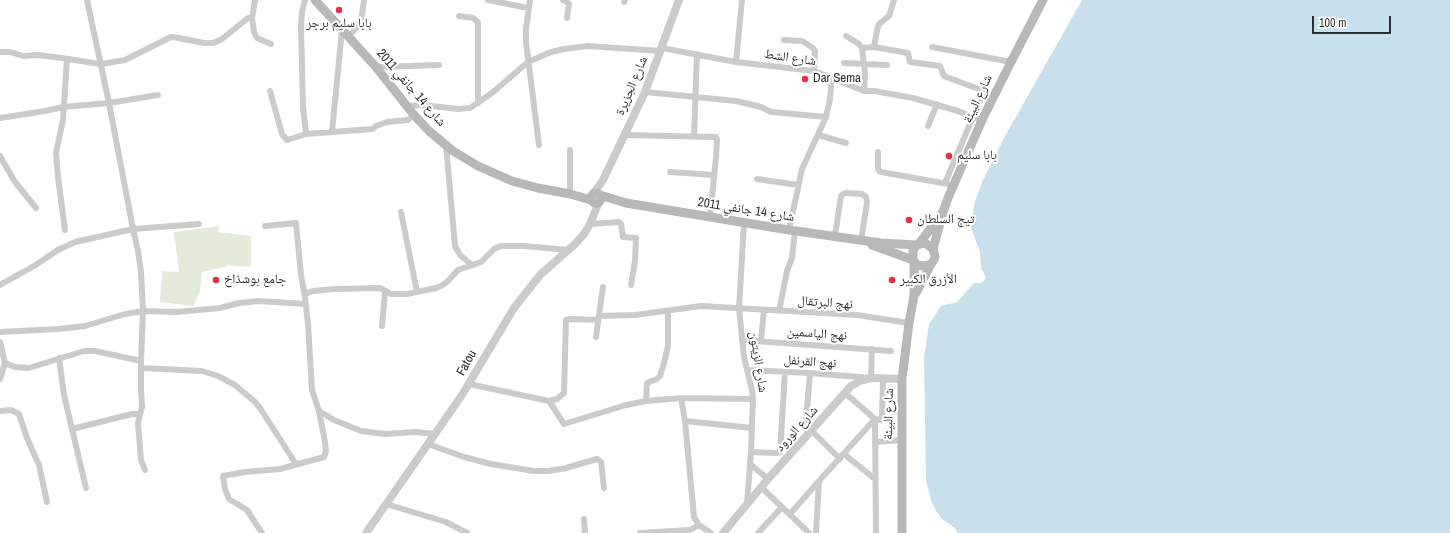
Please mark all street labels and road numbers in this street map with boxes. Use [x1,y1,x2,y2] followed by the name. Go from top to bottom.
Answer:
[373,46,449,130] street label: شارع 14 جانفي 2011
[763,47,817,69] street label: شارع الشط
[613,54,651,118] street label: شارع الجزيرة
[960,72,996,126] street label: شارع البيئة
[697,195,795,225] street label: شارع 14 جانفي 2011
[797,293,853,313] street label: نهج البرتقال
[786,324,848,344] street label: نهج الياسمين
[745,330,771,394] street label: شارع الزيتون
[454,348,480,378] street label: Fatou
[783,352,837,372] street label: نهج القرنفل
[881,388,897,440] street label: شارع البيئة
[772,403,822,455] street label: شارع الورود

